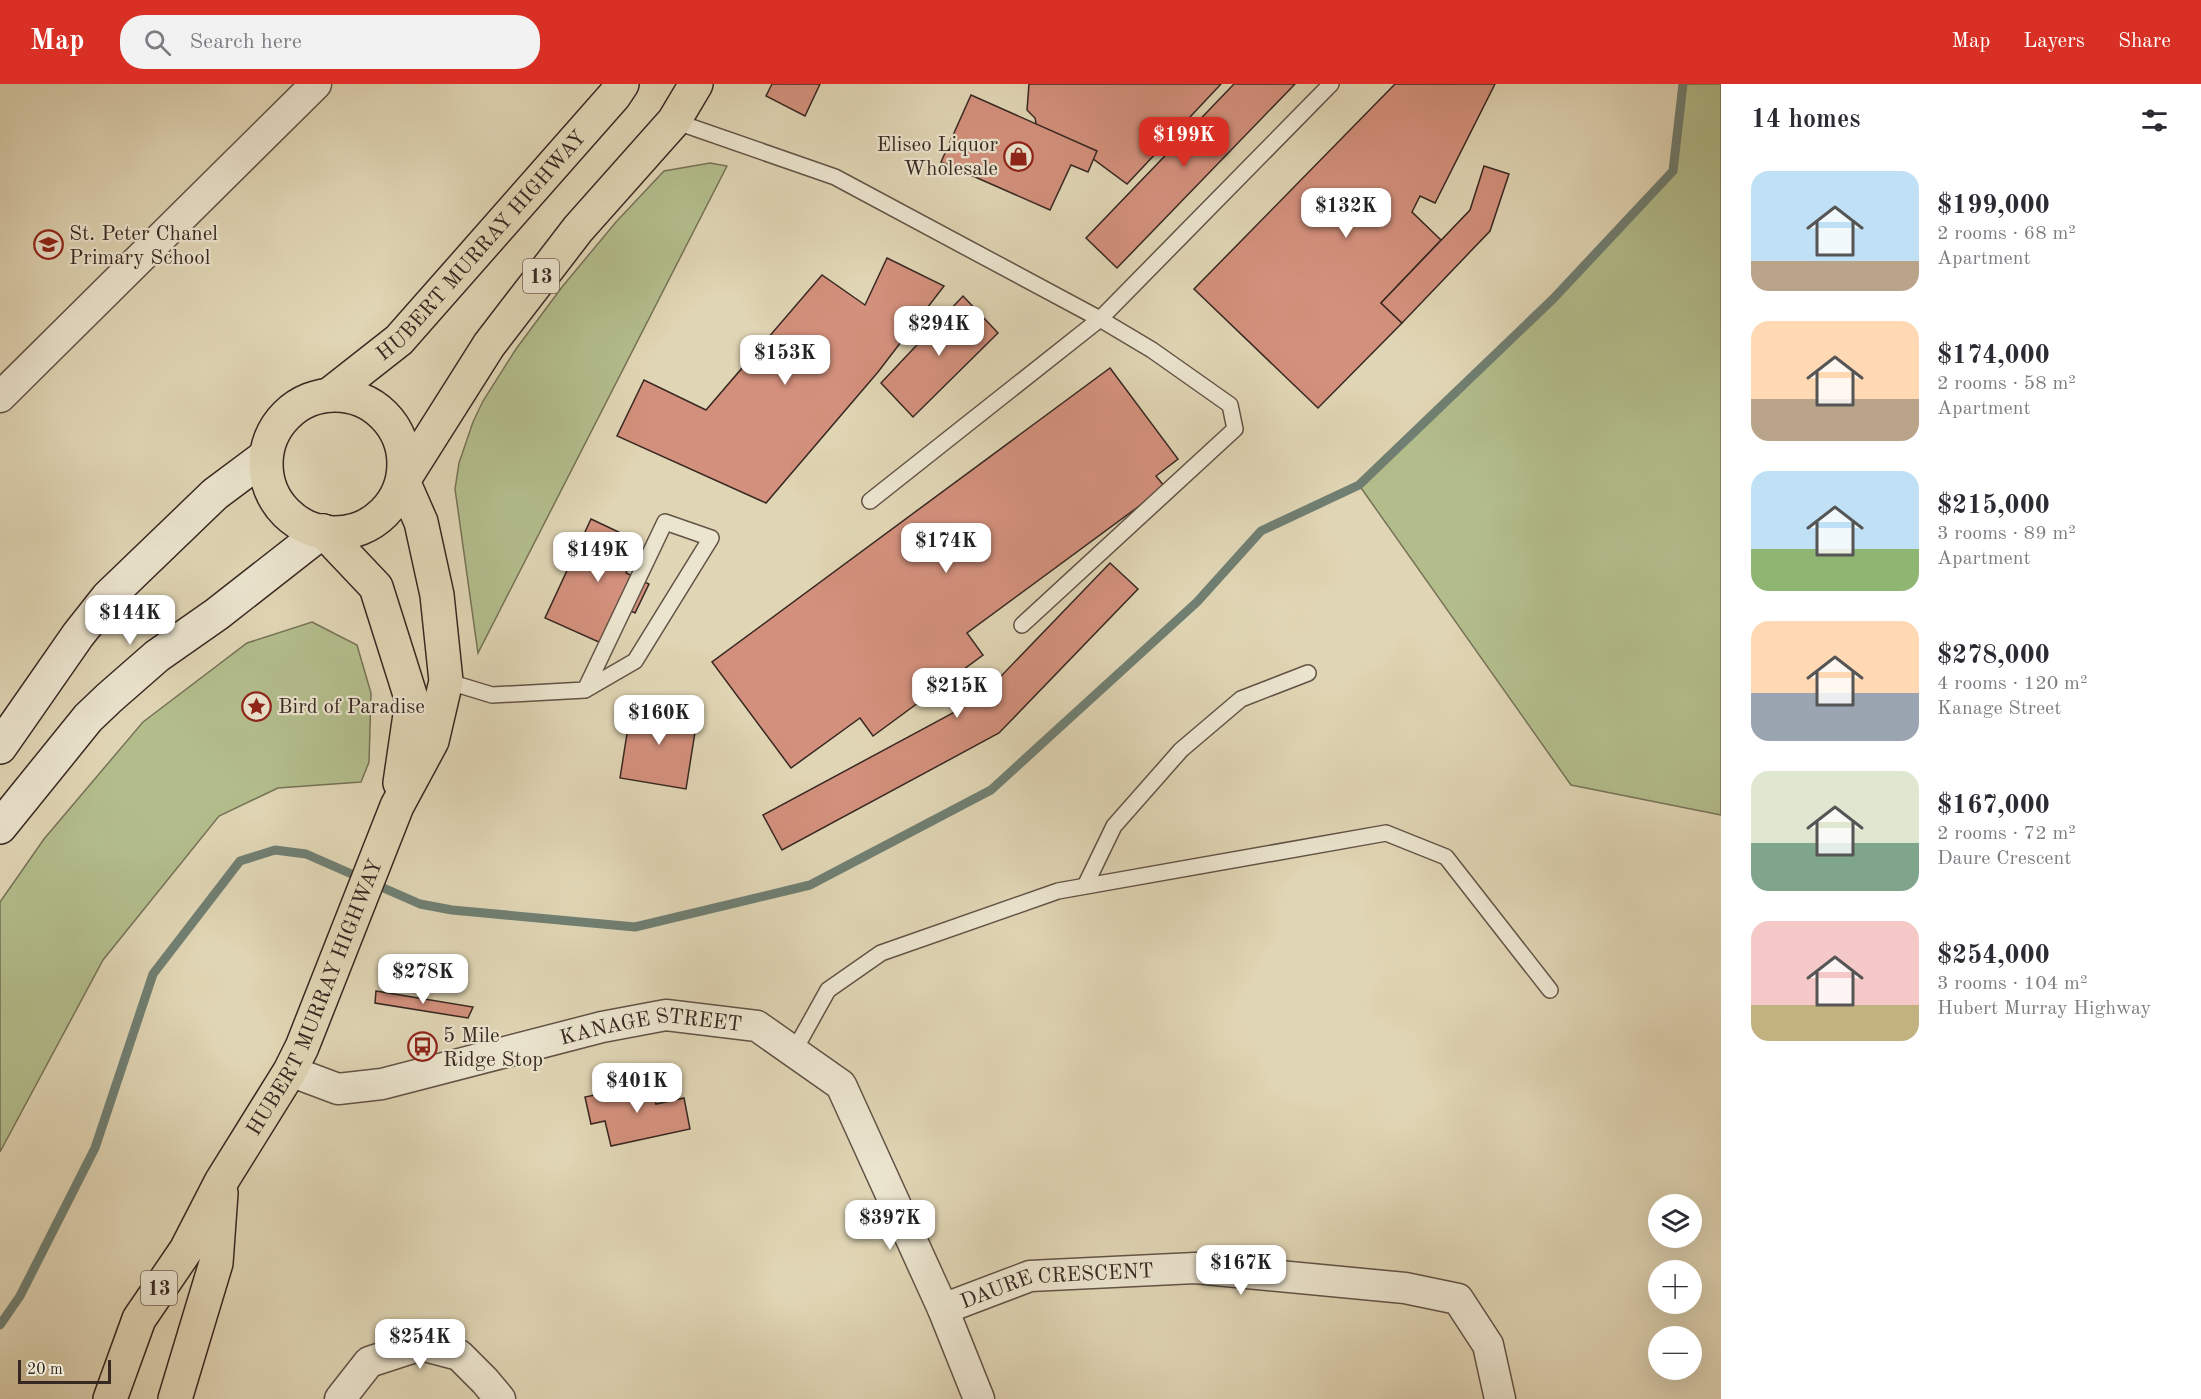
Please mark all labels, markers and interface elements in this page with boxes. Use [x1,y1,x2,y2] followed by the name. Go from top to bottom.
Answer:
[120,15,540,69] search box
[141,26,174,59] icon: search
[30,28,84,56] text: Map
[189,31,302,53] text: Search here
[1951,31,1990,52] text: Map
[2023,31,2085,52] text: Layers
[2118,31,2171,52] text: Share
[2138,104,2171,137] icon: filters
[1751,107,1860,133] text: 14 homes
[1142,117,1226,168] pin: $199K
[1153,126,1215,146] text: $199K
[373,127,590,365] street label: HUBERT MURRAY HIGHWAY
[877,135,998,180] place label: Eliseo Liquor Wholesale
[1003,140,1035,172] shop icon: Eliseo Liquor Wholesale
[1304,188,1388,239] pin: $132K
[1937,193,2050,219] text: $199,000
[1799,195,1871,267] icon: home
[1315,197,1377,217] text: $132K
[69,224,218,269] place label: St. Peter Chanel Primary School
[1937,224,2076,244] text: 2 rooms · 68 m²
[32,229,64,261] school or university icon: St. Peter Chanel Primary School
[1937,249,2031,269] text: Apartment
[523,259,559,293] road number: 13
[897,306,981,357] pin: $294K
[908,315,970,335] text: $294K
[743,335,827,386] pin: $153K
[1937,343,2050,369] text: $174,000
[754,344,816,364] text: $153K
[1799,345,1871,417] icon: home
[1937,374,2076,394] text: 2 rooms · 58 m²
[1937,399,2031,419] text: Apartment
[1937,493,2050,519] text: $215,000
[1799,495,1871,567] icon: home
[904,523,988,574] pin: $174K
[1937,524,2076,544] text: 3 rooms · 89 m²
[556,532,640,583] pin: $149K
[915,532,977,552] text: $174K
[567,541,629,561] text: $149K
[1937,549,2031,569] text: Apartment
[88,595,172,646] pin: $144K
[99,604,161,624] text: $144K
[1937,643,2050,669] text: $278,000
[1799,645,1871,717] icon: home
[915,668,999,719] pin: $215K
[1937,674,2087,694] text: 4 rooms · 120 m²
[926,677,988,697] text: $215K
[241,690,273,722] place icon: Bird of Paradise
[617,695,701,746] pin: $160K
[278,697,425,718] place label: Bird of Paradise
[1937,699,2061,719] text: Kanage Street
[628,704,690,724] text: $160K
[1937,793,2050,819] text: $167,000
[1799,795,1871,867] icon: home
[1937,824,2076,844] text: 2 rooms · 72 m²
[1937,849,2071,869] text: Daure Crescent
[244,857,387,1140] street label: HUBERT MURRAY HIGHWAY
[1937,943,2050,969] text: $254,000
[1799,945,1871,1017] icon: home
[381,954,465,1005] pin: $278K
[392,963,454,983] text: $278K
[1937,974,2087,994] text: 3 rooms · 104 m²
[1937,999,2151,1019] text: Hubert Murray Highway
[558,1006,743,1049] street label: KANAGE STREET
[443,1026,543,1071] place label: 5 Mile Ridge Stop
[406,1031,438,1063] bus stop icon: 5 Mile Ridge Stop
[595,1063,679,1114] pin: $401K
[606,1072,668,1092] text: $401K
[1648,1194,1702,1380] map controls
[1648,1194,1702,1248] button: layers
[848,1200,932,1251] pin: $397K
[859,1209,921,1229] text: $397K
[1199,1245,1283,1296] pin: $167K
[1210,1254,1272,1274] text: $167K
[1648,1260,1702,1314] button: +
[958,1261,1154,1313] street label: DAURE CRESCENT
[141,1271,177,1305] road number: 13
[378,1319,462,1370] pin: $254K
[1648,1326,1702,1380] button: −
[389,1328,451,1348] text: $254K
[18,1357,111,1384] scale bar
[27,1362,63,1378] text: 20 m

